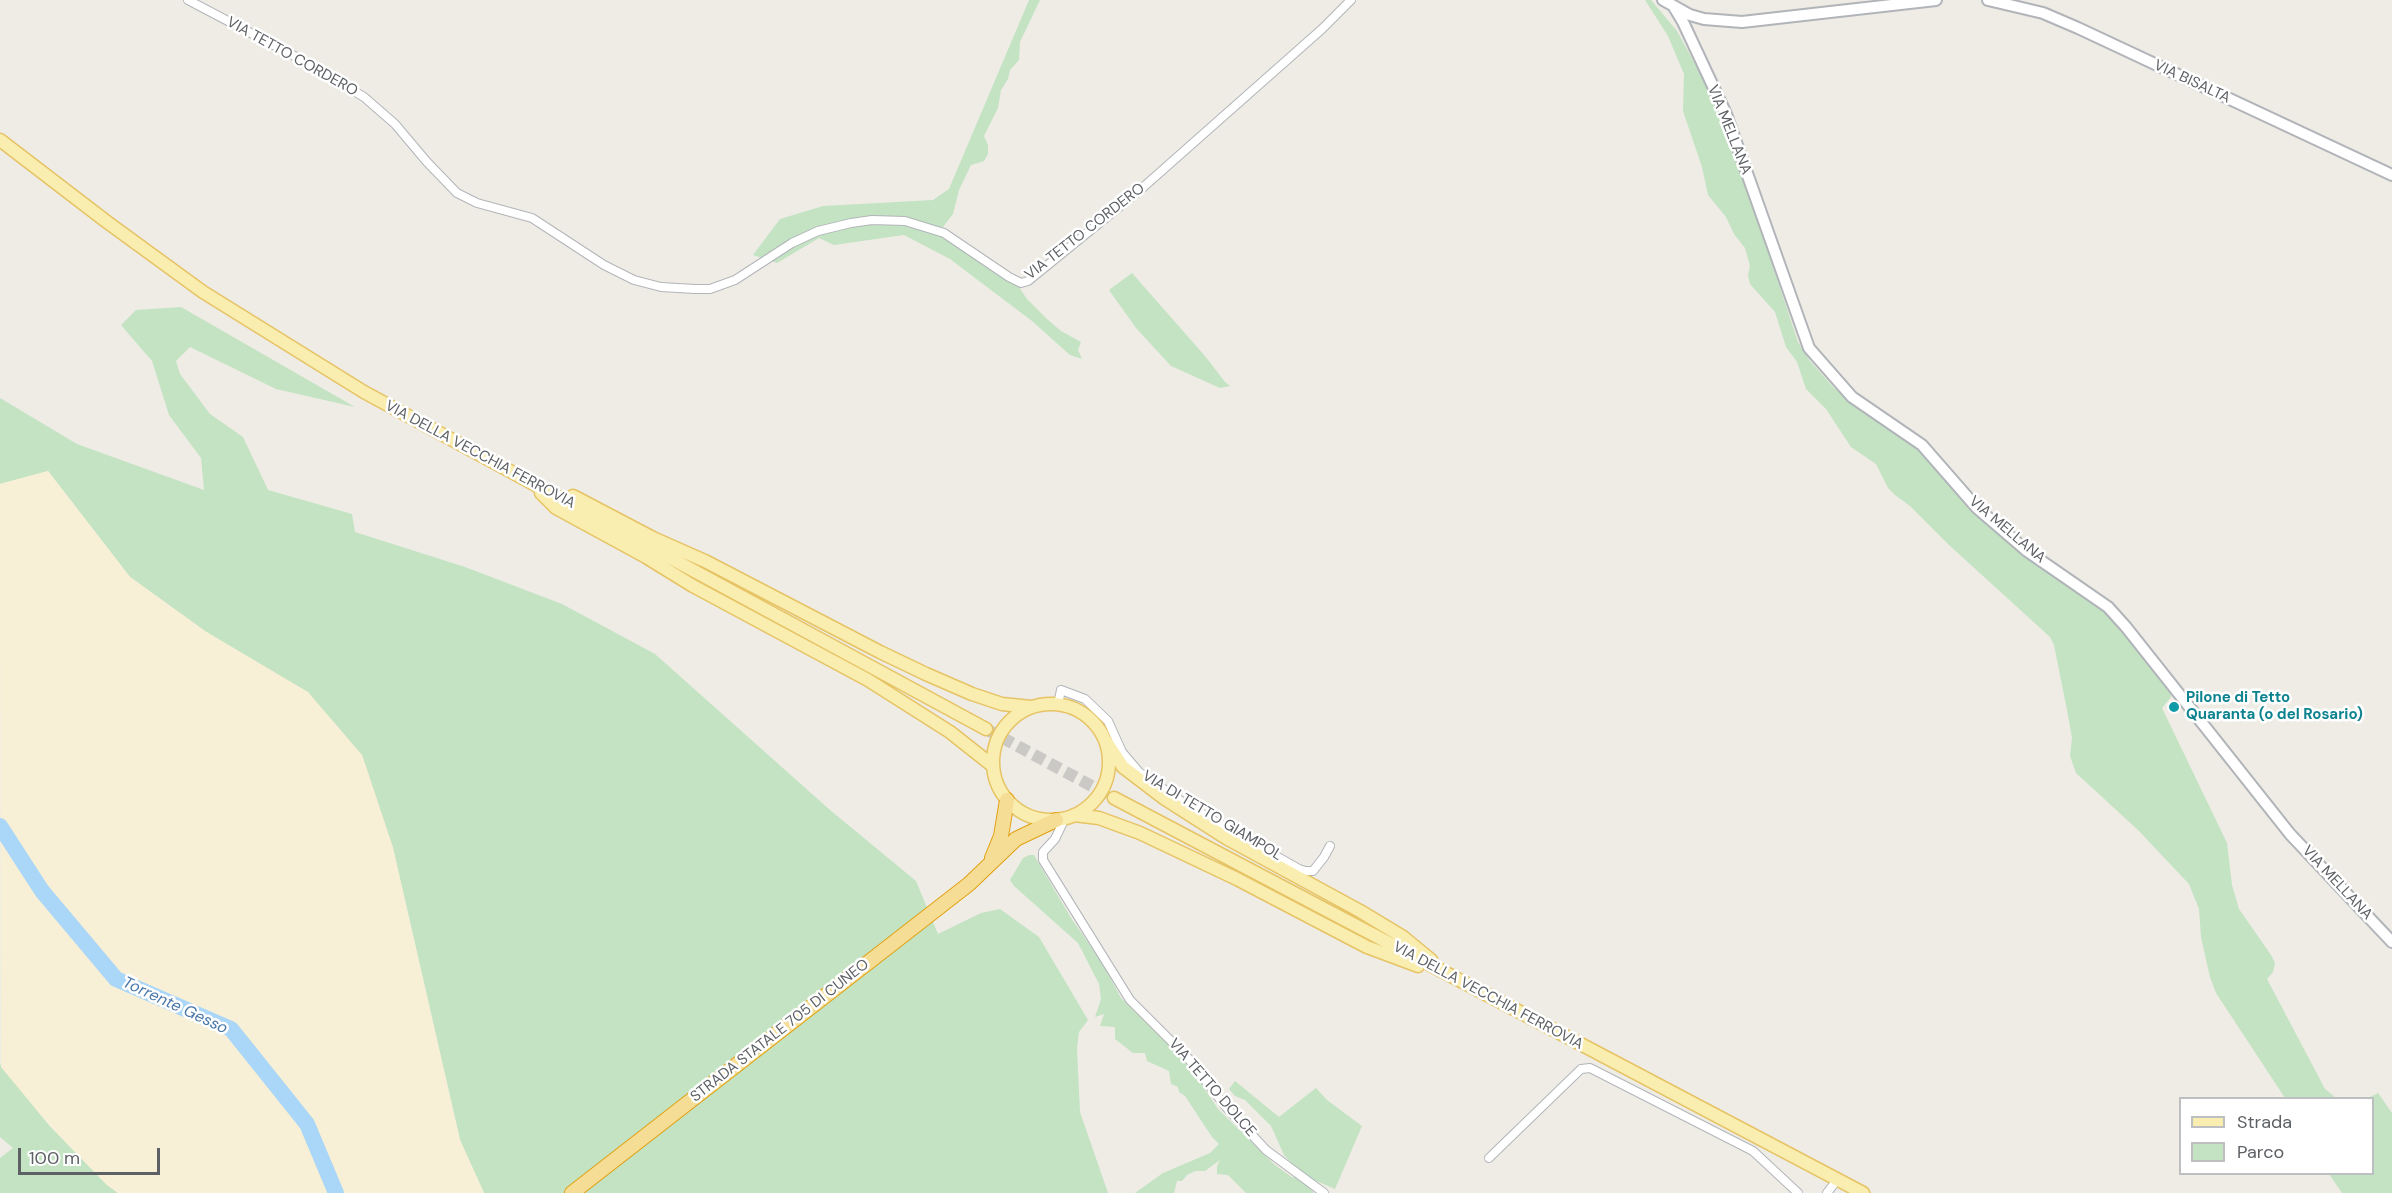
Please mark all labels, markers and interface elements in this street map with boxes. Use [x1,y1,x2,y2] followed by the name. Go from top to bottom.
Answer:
[223,14,361,100] street label: VIA TETTO CORDERO
[2151,56,2233,108] street label: VIA BISALTA
[1703,83,1755,177] street label: VIA MELLANA
[1022,180,1148,284] street label: VIA TETTO CORDERO
[382,397,578,513] street label: VIA DELLA VECCHIA FERROVIA
[1965,493,2049,567] street label: VIA MELLANA
[2186,689,2363,724] place label: Pilone di Tetto Quaranta (o del Rosario)
[2167,700,2181,714] marker: Pilone di Tetto Quaranta (o del Rosario)
[1139,767,1285,865] street label: VIA DI TETTO GIAMPOL
[2298,842,2376,924] street label: VIA MELLANA
[1390,938,1586,1054] street label: VIA DELLA VECCHIA FERROVIA
[687,956,873,1106] street label: STRADA STATALE 705 DI CUNEO
[120,973,230,1039] water label: Torrente Gesso
[1164,1035,1260,1141] street label: VIA TETTO DOLCE
[2179,1097,2374,1175] legend
[2237,1110,2292,1134] text: Strada
[21,1136,164,1174] scale bar
[2237,1140,2284,1164] text: Parco
[29,1146,80,1170] text: 100 m

